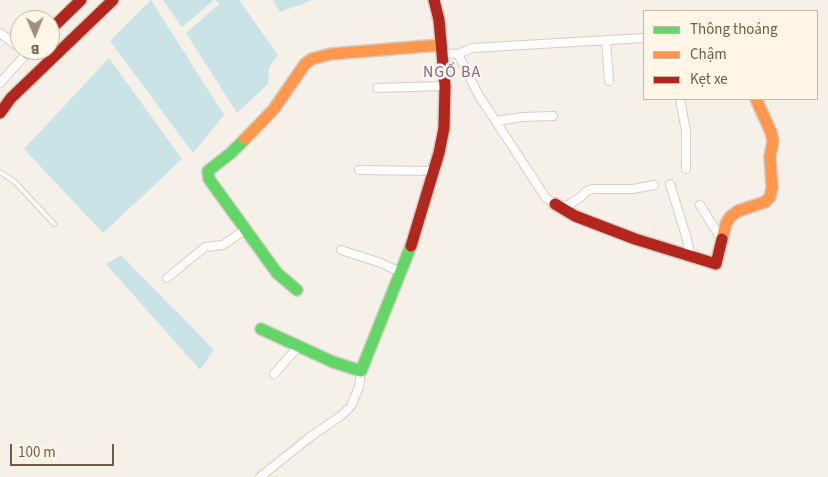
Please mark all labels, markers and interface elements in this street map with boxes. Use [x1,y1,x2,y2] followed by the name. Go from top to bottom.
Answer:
[10,10,60,60] north arrow
[643,10,818,100] legend
[690,19,778,40] text: Thông thoáng
[31,39,40,59] text: B
[690,44,727,65] text: Chậm
[422,63,482,83] district label: NGỔ BA
[690,69,728,90] text: Kẹt xe
[12,434,116,466] scale bar
[18,442,56,463] text: 100 m

